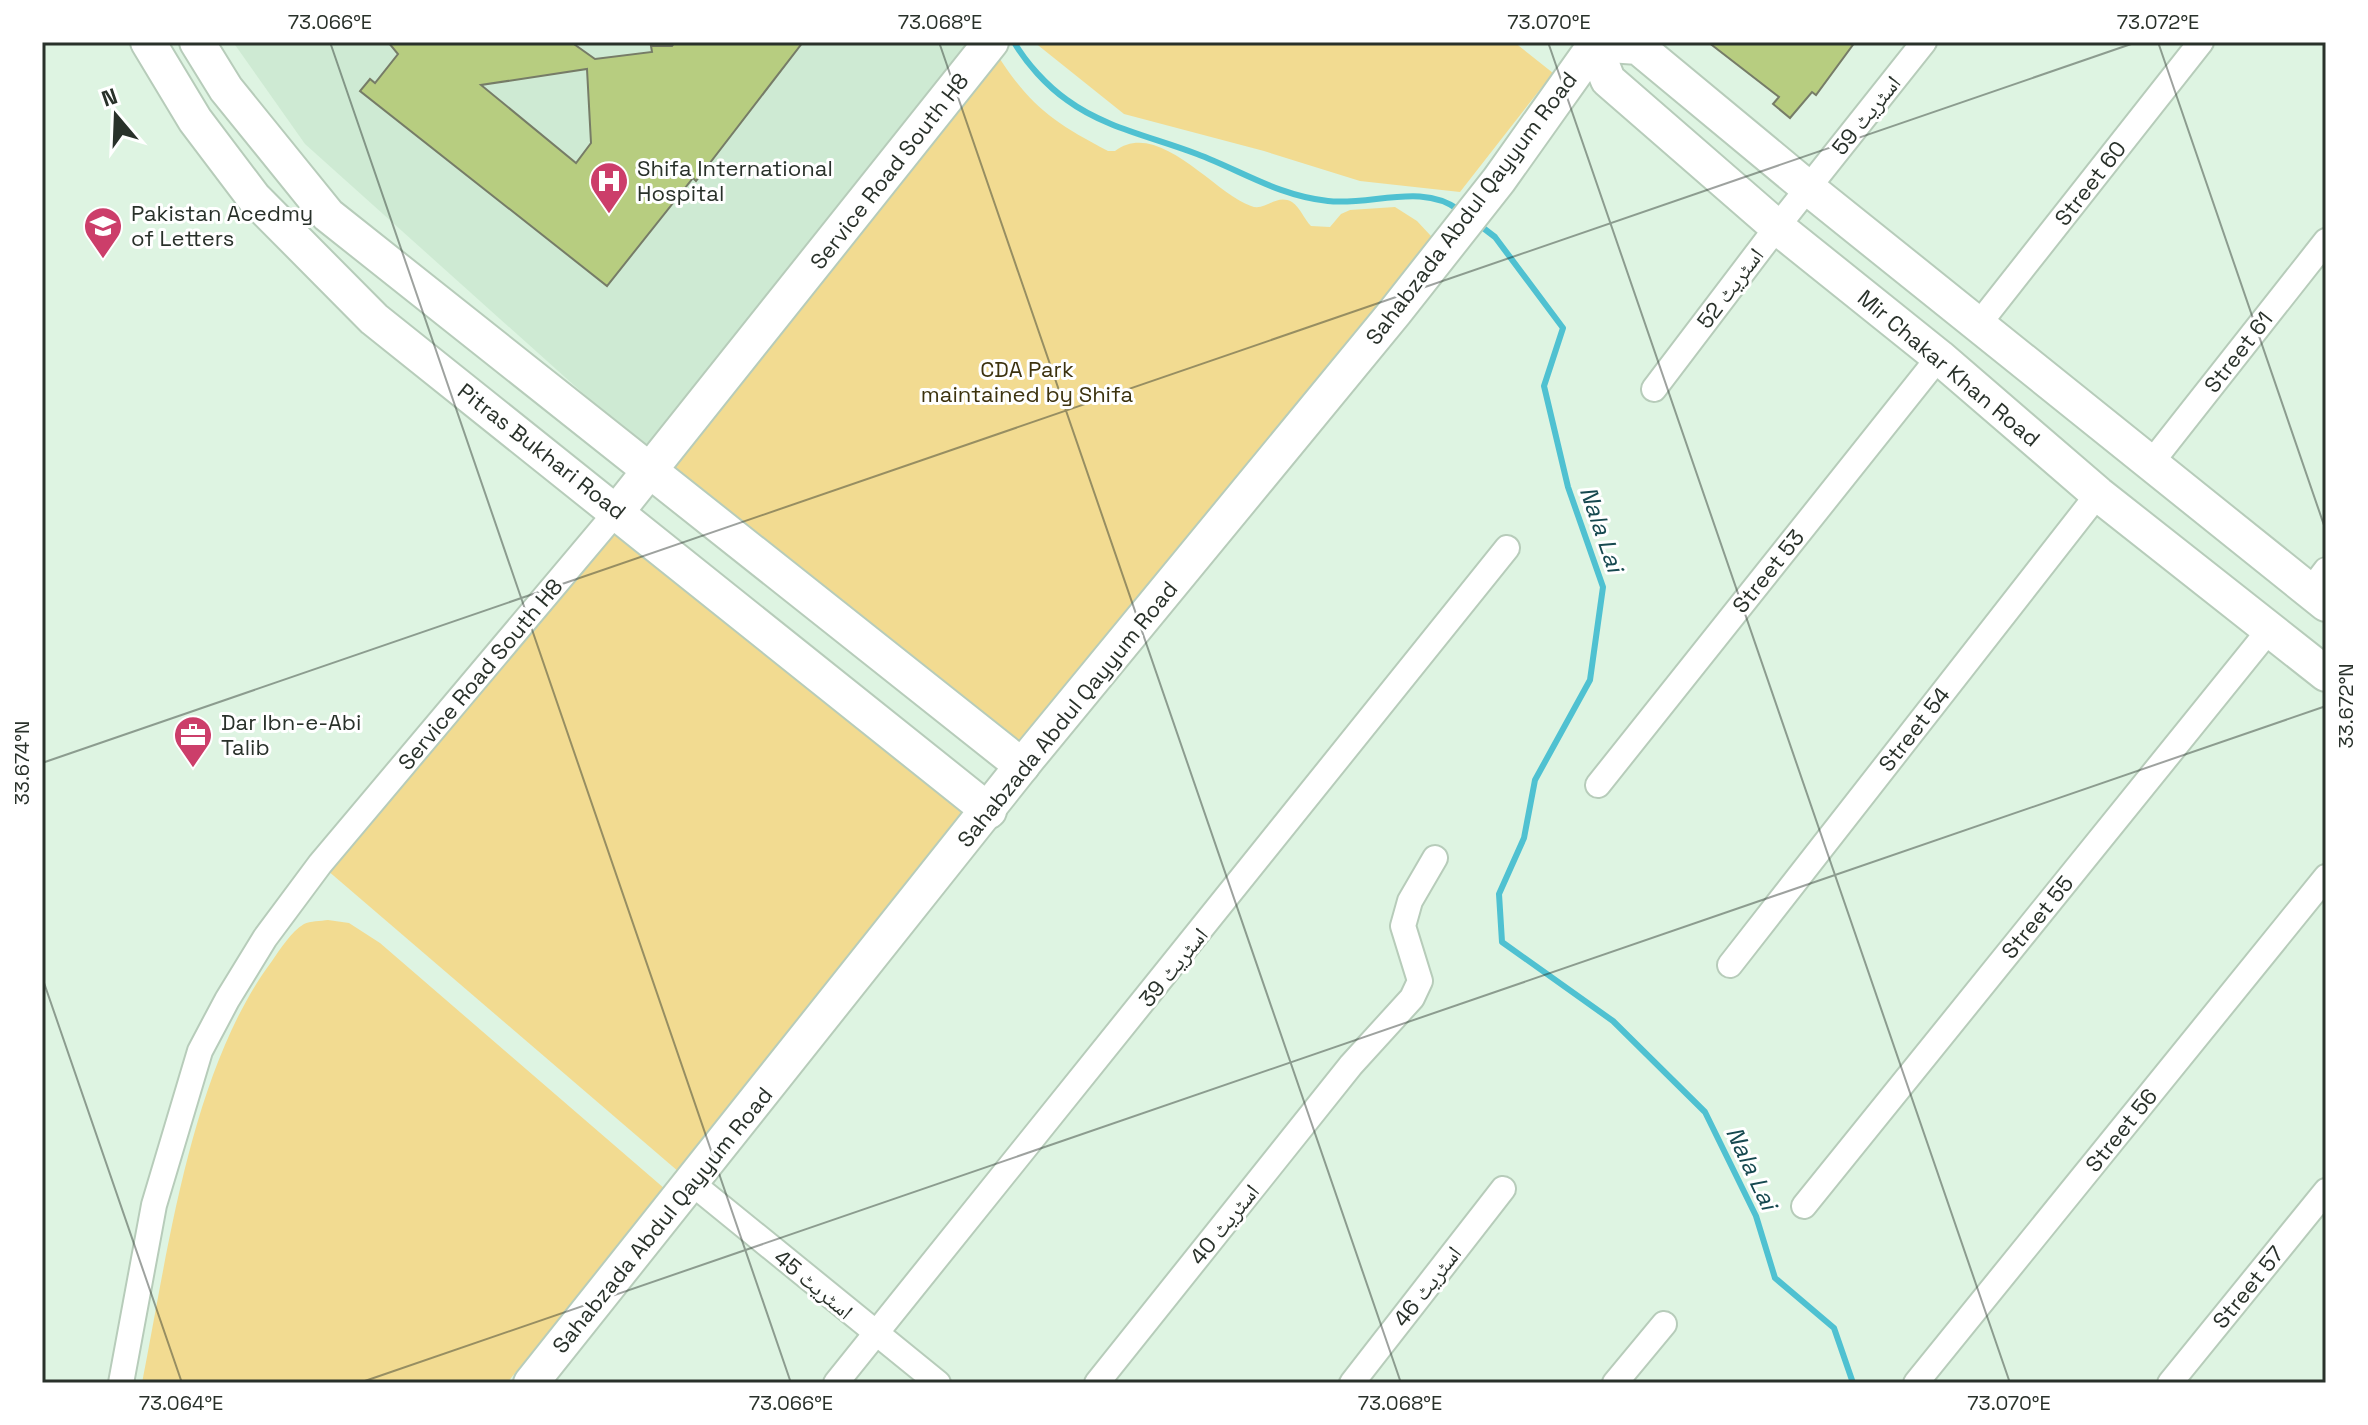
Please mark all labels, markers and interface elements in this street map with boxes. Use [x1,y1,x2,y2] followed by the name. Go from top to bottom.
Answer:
[288,9,372,35] text: 73.066°E
[898,9,982,35] text: 73.068°E
[1507,9,1591,35] text: 73.070°E
[2117,9,2199,35] text: 73.072°E
[1359,66,1583,350] street label: Sahabzada Abdul Qayyum Road
[804,67,974,275] street label: Service Road South H8
[1825,70,1907,160] street label: اسٹریٹ 59
[76,76,156,156] north arrow
[98,81,121,113] text: N
[2048,135,2132,231] street label: Street 60
[637,154,833,207] place label: Shifa International Hospital
[588,160,630,215] hospital icon: Shifa International Hospital
[131,199,313,252] place label: Pakistan Acedmy of Letters
[82,205,124,260] school or university icon: Pakistan Acedmy of Letters
[1691,242,1769,334] street label: اسٹریٹ 52
[1852,284,2046,452] street label: Mir Chakar Khan Road
[2198,306,2278,398] street label: Street 61
[921,355,1134,408] park label: CDA Park maintained by Shifa
[452,377,632,525] street label: Pitras Bukhari Road
[1573,482,1632,579] water label: Nala Lai
[1726,524,1810,618] street label: Street 53
[392,573,568,775] street label: Service Road South H8
[951,575,1183,853] street label: Sahabzada Abdul Qayyum Road
[2333,663,2359,749] text: 33.672°N
[1872,681,1956,777] street label: Street 54
[221,708,361,761] place label: Dar Ibn-e-Abi Talib
[172,714,214,769] office icon: Dar Ibn-e-Abi Talib
[9,721,35,805] text: 33.674°N
[1995,870,2079,964] street label: Street 55
[1132,921,1214,1013] street label: اسٹریٹ 39
[546,1081,778,1359] street label: Sahabzada Abdul Qayyum Road
[2079,1083,2163,1177] street label: Street 56
[1719,1121,1786,1217] water label: Nala Lai
[1183,1178,1265,1270] street label: اسٹریٹ 40
[1387,1240,1467,1332] street label: اسٹریٹ 46
[2206,1240,2290,1334] street label: Street 57
[769,1243,859,1325] street label: اسٹریٹ 45
[139,1390,223,1416] text: 73.064°E
[749,1390,833,1416] text: 73.066°E
[1358,1390,1442,1416] text: 73.068°E
[1967,1390,2051,1416] text: 73.070°E

